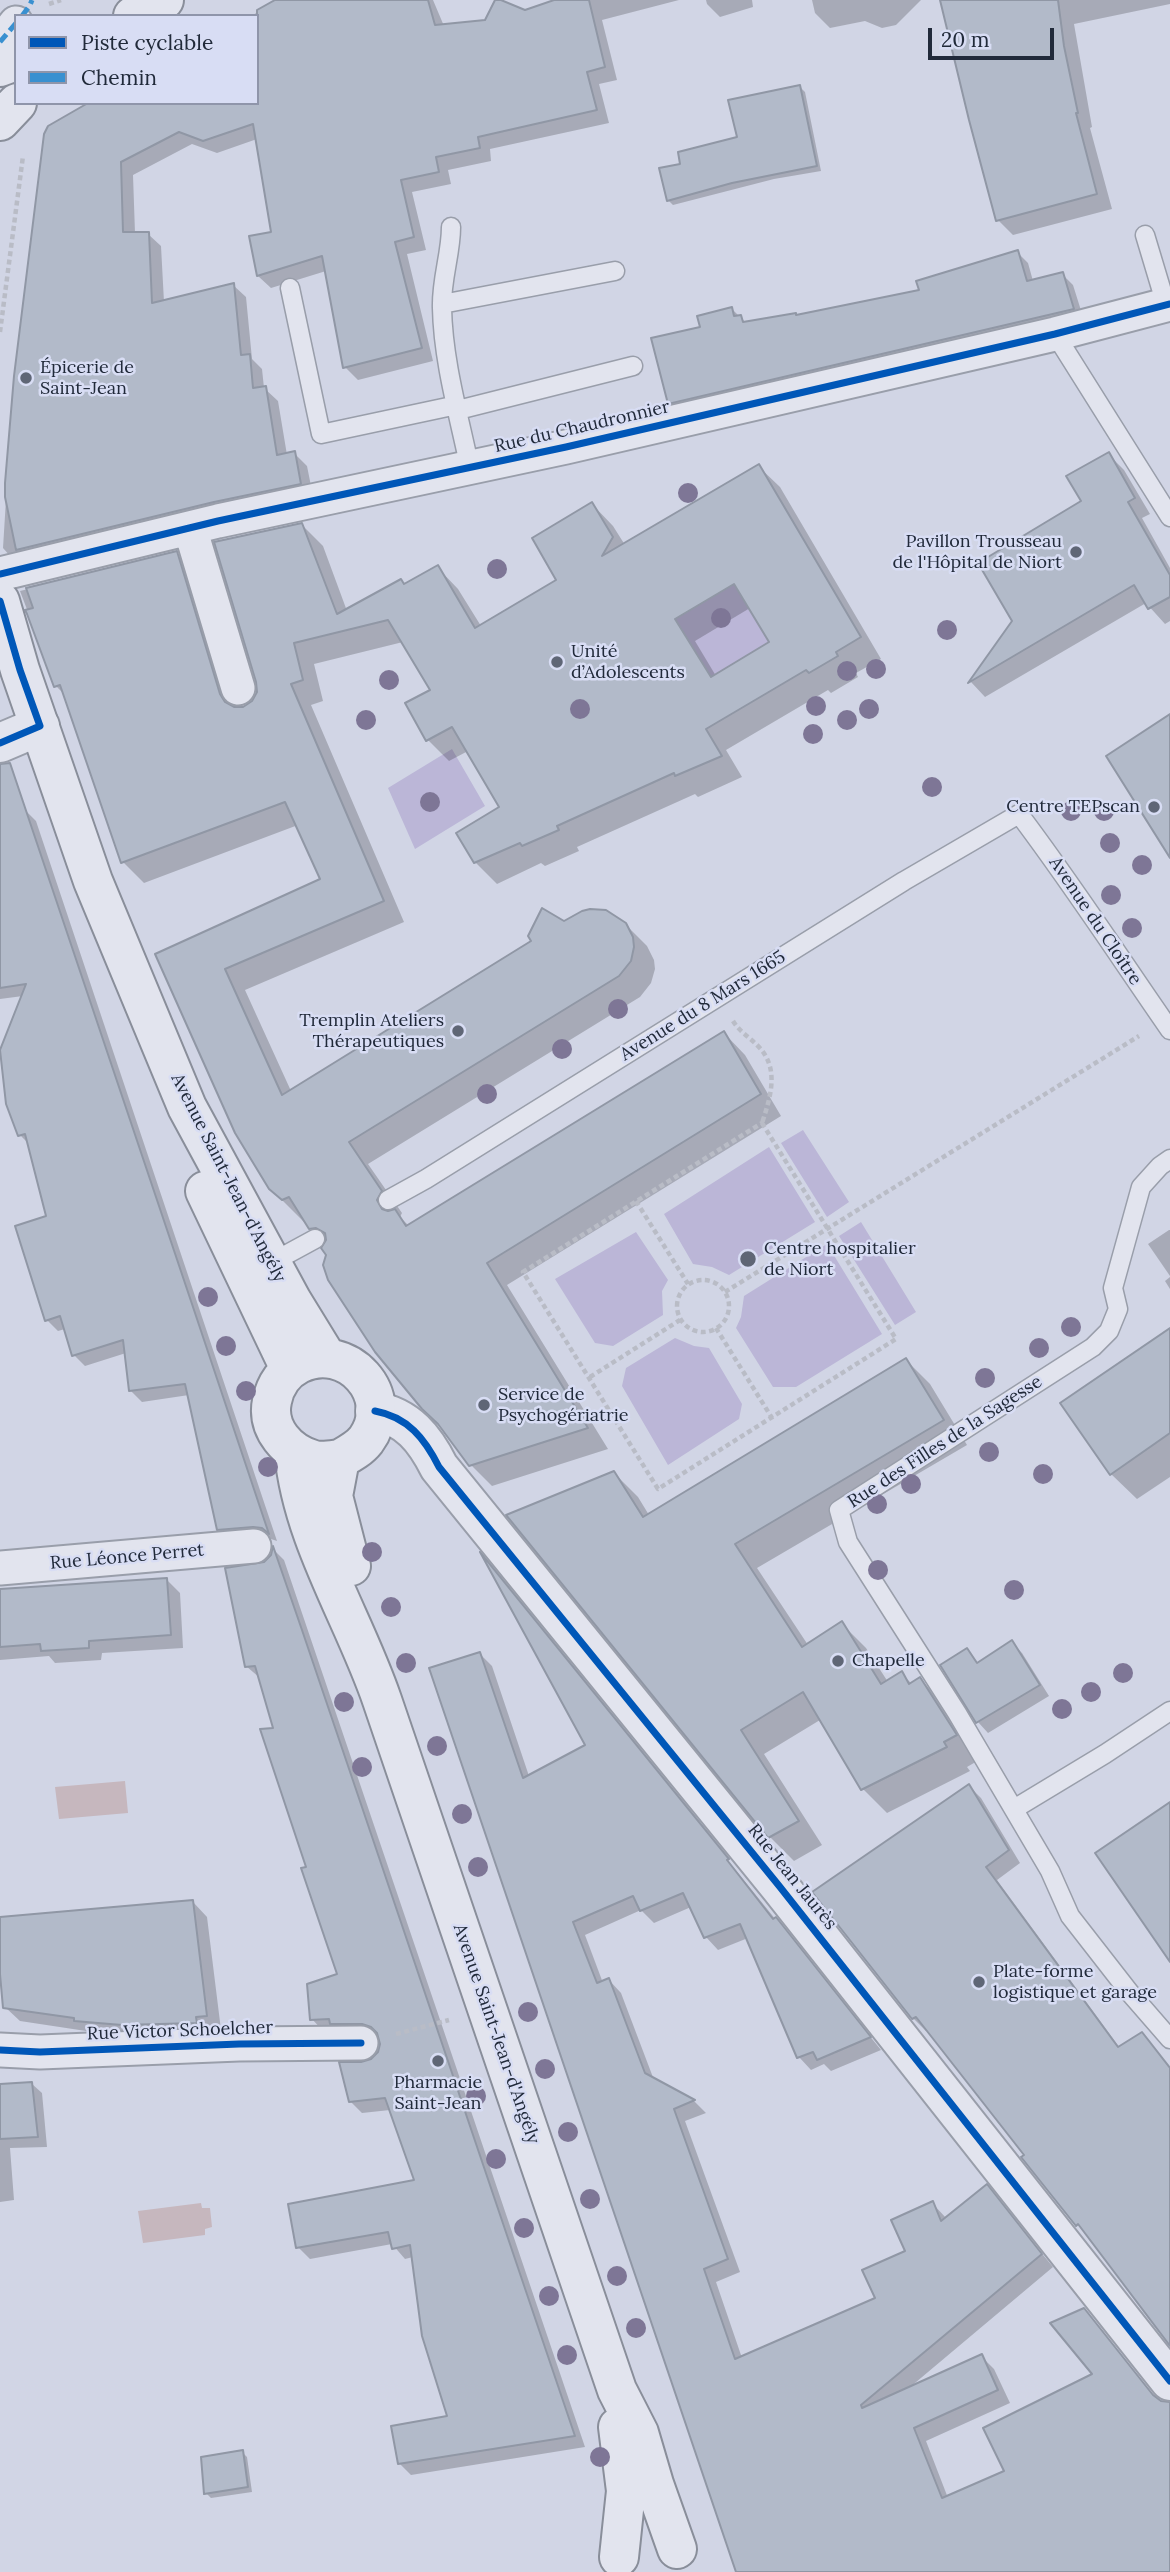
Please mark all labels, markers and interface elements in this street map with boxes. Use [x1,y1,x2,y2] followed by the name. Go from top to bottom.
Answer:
[14,14,259,105] legend
[932,14,1058,58] scale bar
[941,26,990,53] text: 20 m
[81,29,213,56] text: Piste cyclable
[81,64,157,91] text: Chemin
[40,357,134,400] place label: Épicerie de Saint-Jean
[18,370,34,386] marker: Épicerie de Saint-Jean
[492,396,672,458] street label: Rue du Chaudronnier
[893,531,1062,574] place label: Pavillon Trousseau de l'Hôpital de Niort
[1068,544,1084,560] marker: Pavillon Trousseau de l'Hôpital de Niort
[571,641,685,684] place label: Unité d’Adolescents
[549,654,565,670] marker: Unité d’Adolescents
[1006,796,1140,818] place label: Centre TEPscan
[1146,799,1162,815] marker: Centre TEPscan
[1044,853,1146,989] street label: Avenue du Cloître
[616,946,790,1066] street label: Avenue du 8 Mars 1665
[299,1010,444,1052] place label: Tremplin Ateliers Thérapeutiques
[450,1023,466,1039] marker: Tremplin Ateliers Thérapeutiques
[166,1070,290,1286] street label: Avenue Saint-Jean-d'Angély
[764,1238,916,1280] place label: Centre hospitalier de Niort
[738,1249,758,1269] marker: Centre hospitalier de Niort
[844,1371,1046,1513] street label: Rue des Filles de la Sagesse
[498,1384,629,1426] place label: Service de Psychogériatrie
[476,1397,492,1413] marker: Service de Psychogériatrie
[49,1540,205,1574] street label: Rue Léonce Perret
[852,1650,925,1672] place label: Chapelle
[830,1653,846,1669] marker: Chapelle
[743,1820,841,1934] street label: Rue Jean Jaurès
[448,1921,544,2147] street label: Avenue Saint-Jean-d'Angély
[993,1961,1157,2004] place label: Plate-forme logistique et garage
[971,1974,987,1990] marker: Plate-forme logistique et garage
[87,2017,273,2045] street label: Rue Victor Schoelcher
[430,2053,446,2069] marker: Pharmacie Saint-Jean
[394,2072,482,2114] place label: Pharmacie Saint-Jean

